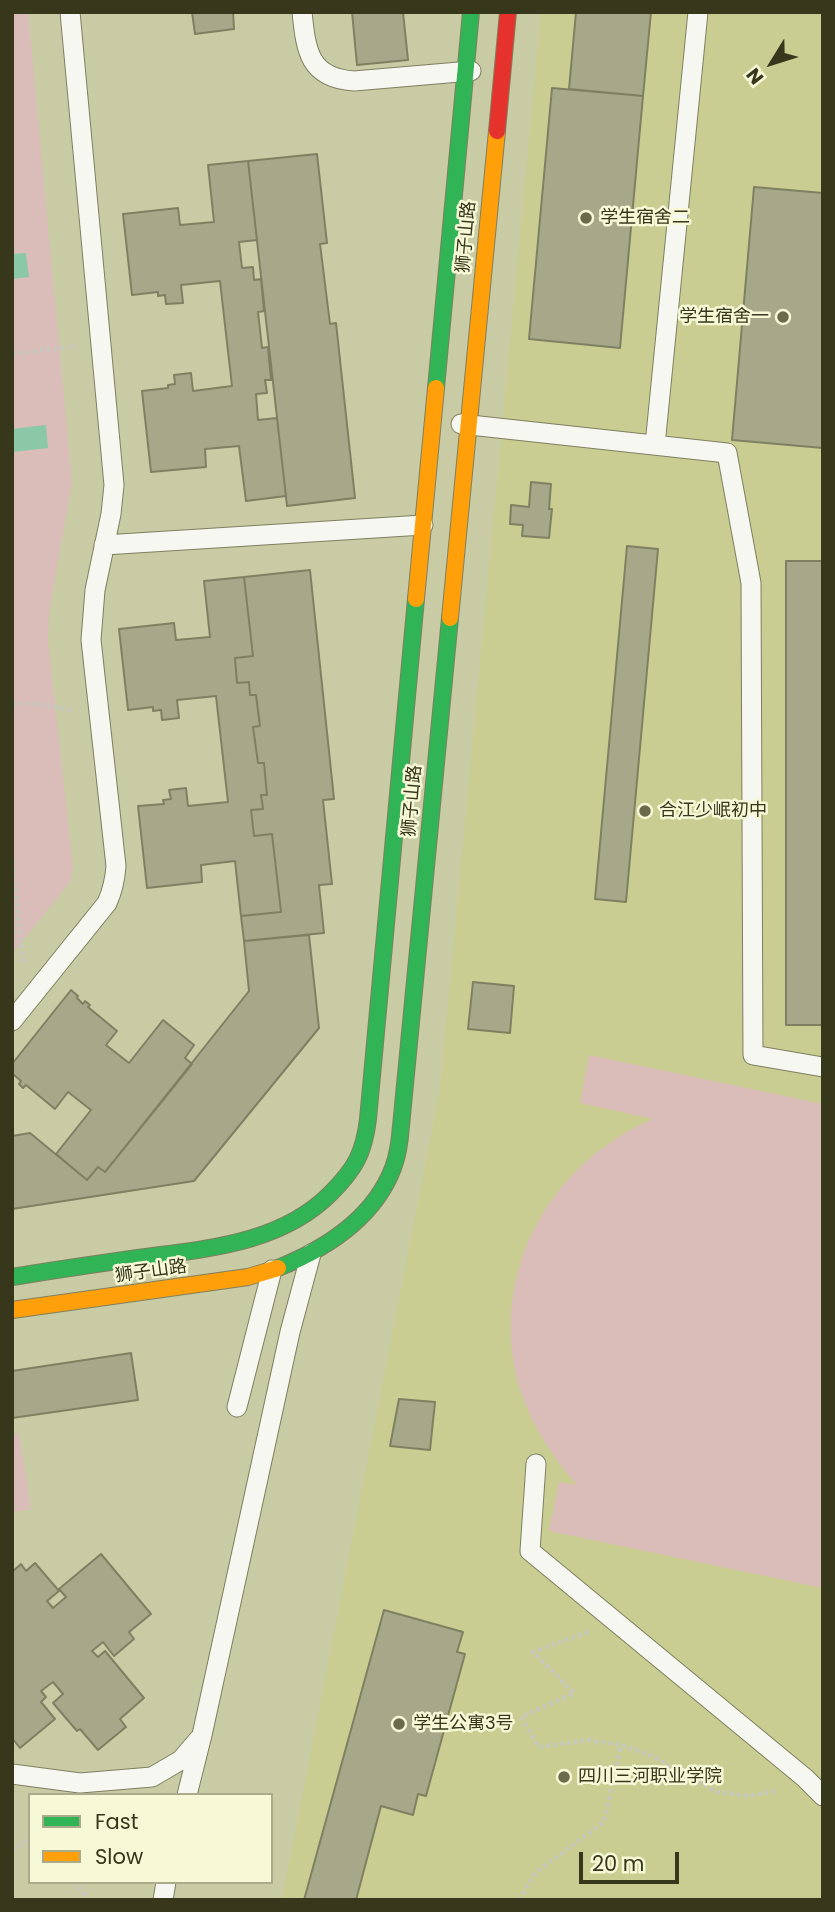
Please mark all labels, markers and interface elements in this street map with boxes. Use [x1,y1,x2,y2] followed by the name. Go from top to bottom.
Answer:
[737,28,807,98] north arrow
[740,62,770,90] text: N
[453,200,481,274] street label: 狮子山路
[600,207,690,229] place label: 学生宿舍二
[578,210,594,226] marker: 学生宿舍二
[679,306,769,328] place label: 学生宿舍一
[775,309,791,325] marker: 学生宿舍一
[399,764,427,838] street label: 狮子山路
[659,800,767,822] place label: 合江少岷初中
[637,803,653,819] marker: 合江少岷初中
[114,1256,188,1288] street label: 狮子山路
[413,1713,514,1735] place label: 学生公寓3号
[391,1716,407,1732] marker: 学生公寓3号
[578,1766,722,1788] place label: 四川三河职业学院
[556,1769,572,1785] marker: 四川三河职业学院
[28,1793,273,1884] legend
[95,1807,138,1836] text: Fast
[583,1839,683,1883] scale bar
[95,1842,143,1871] text: Slow
[592,1849,645,1878] text: 20 m

